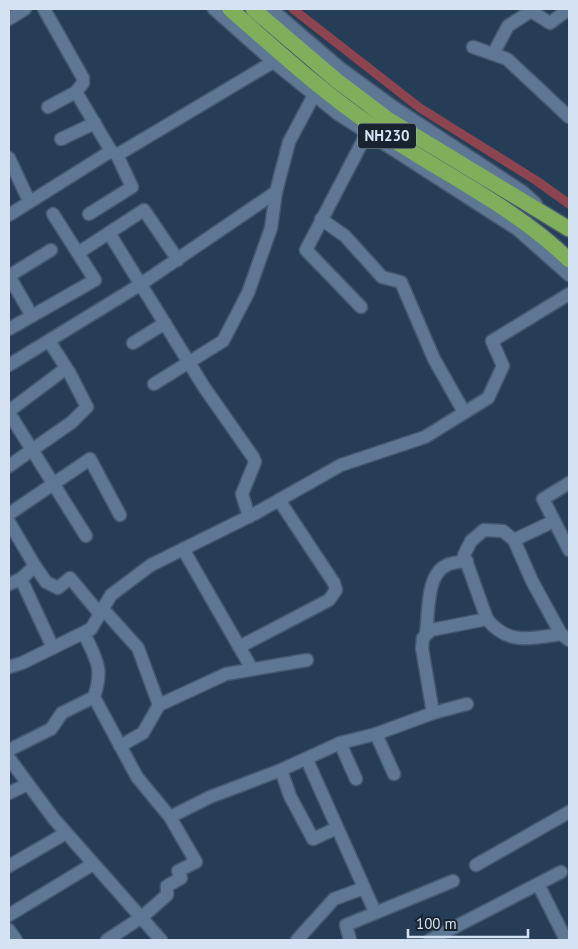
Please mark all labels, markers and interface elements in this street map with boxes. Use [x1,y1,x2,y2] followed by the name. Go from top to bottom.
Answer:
[358,124,416,148] road number: NH230
[408,906,528,938] scale bar
[416,914,457,933] text: 100 m

